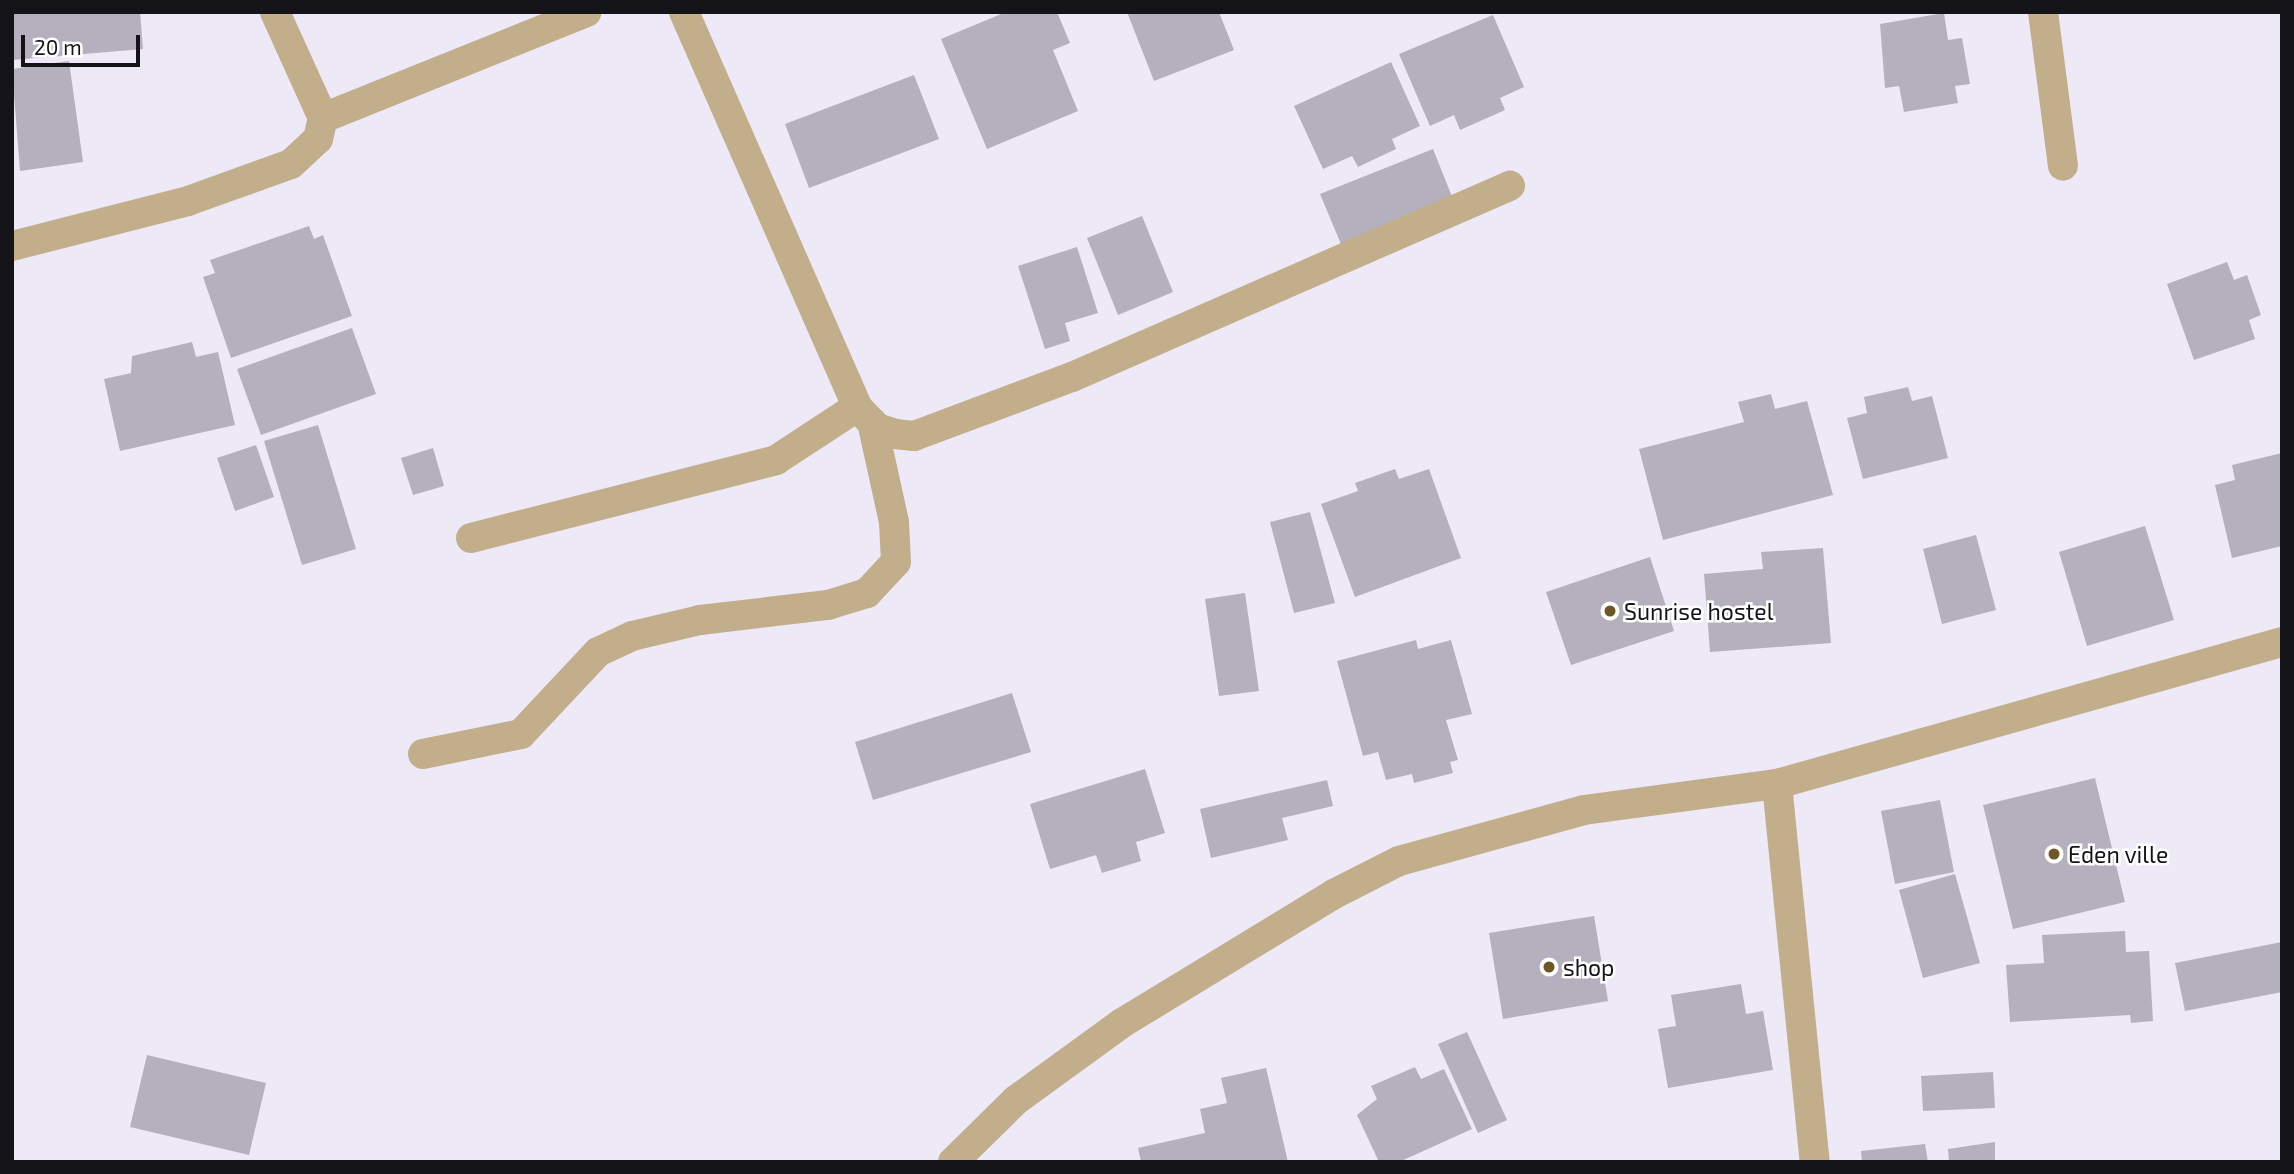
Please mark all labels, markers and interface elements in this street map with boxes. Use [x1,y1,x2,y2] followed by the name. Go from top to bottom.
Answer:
[24,21,144,65] scale bar
[34,34,82,59] text: 20 m
[1624,597,1774,625] place label: Sunrise hostel
[1602,603,1618,619] marker: Sunrise hostel
[2068,840,2169,868] place label: Eden ville
[2046,846,2062,862] marker: Eden ville
[1563,953,1614,981] place label: shop
[1541,959,1557,975] marker: shop

